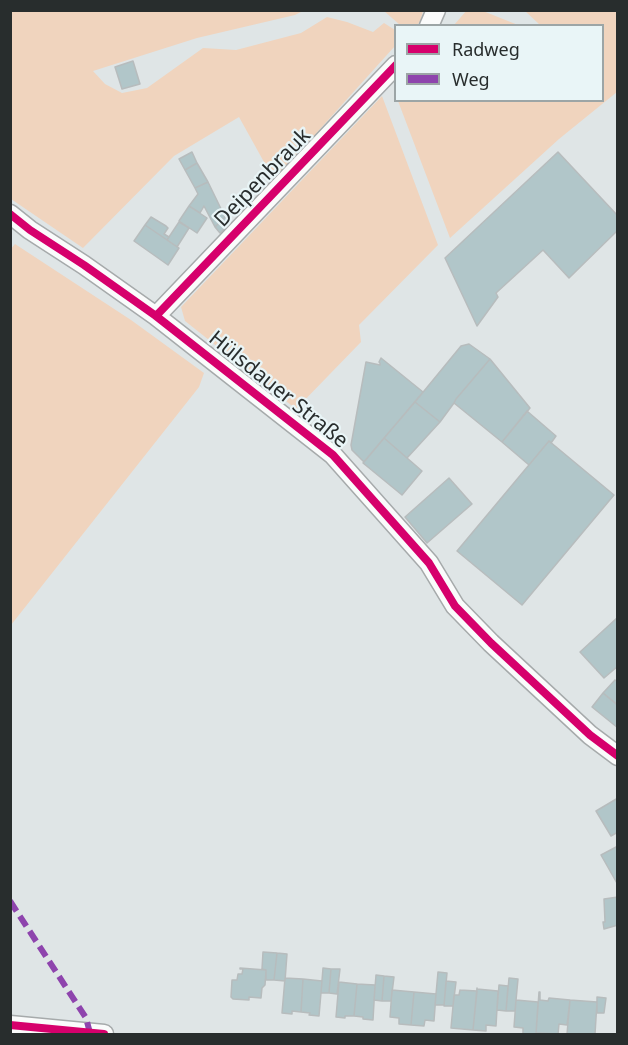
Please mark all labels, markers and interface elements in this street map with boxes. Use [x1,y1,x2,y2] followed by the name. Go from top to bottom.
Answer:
[394,24,604,102] legend
[452,37,520,61] text: Radweg
[452,67,490,91] text: Weg
[210,123,316,233] street label: Deipenbrauk
[203,326,353,454] street label: Hülsdauer Straße

